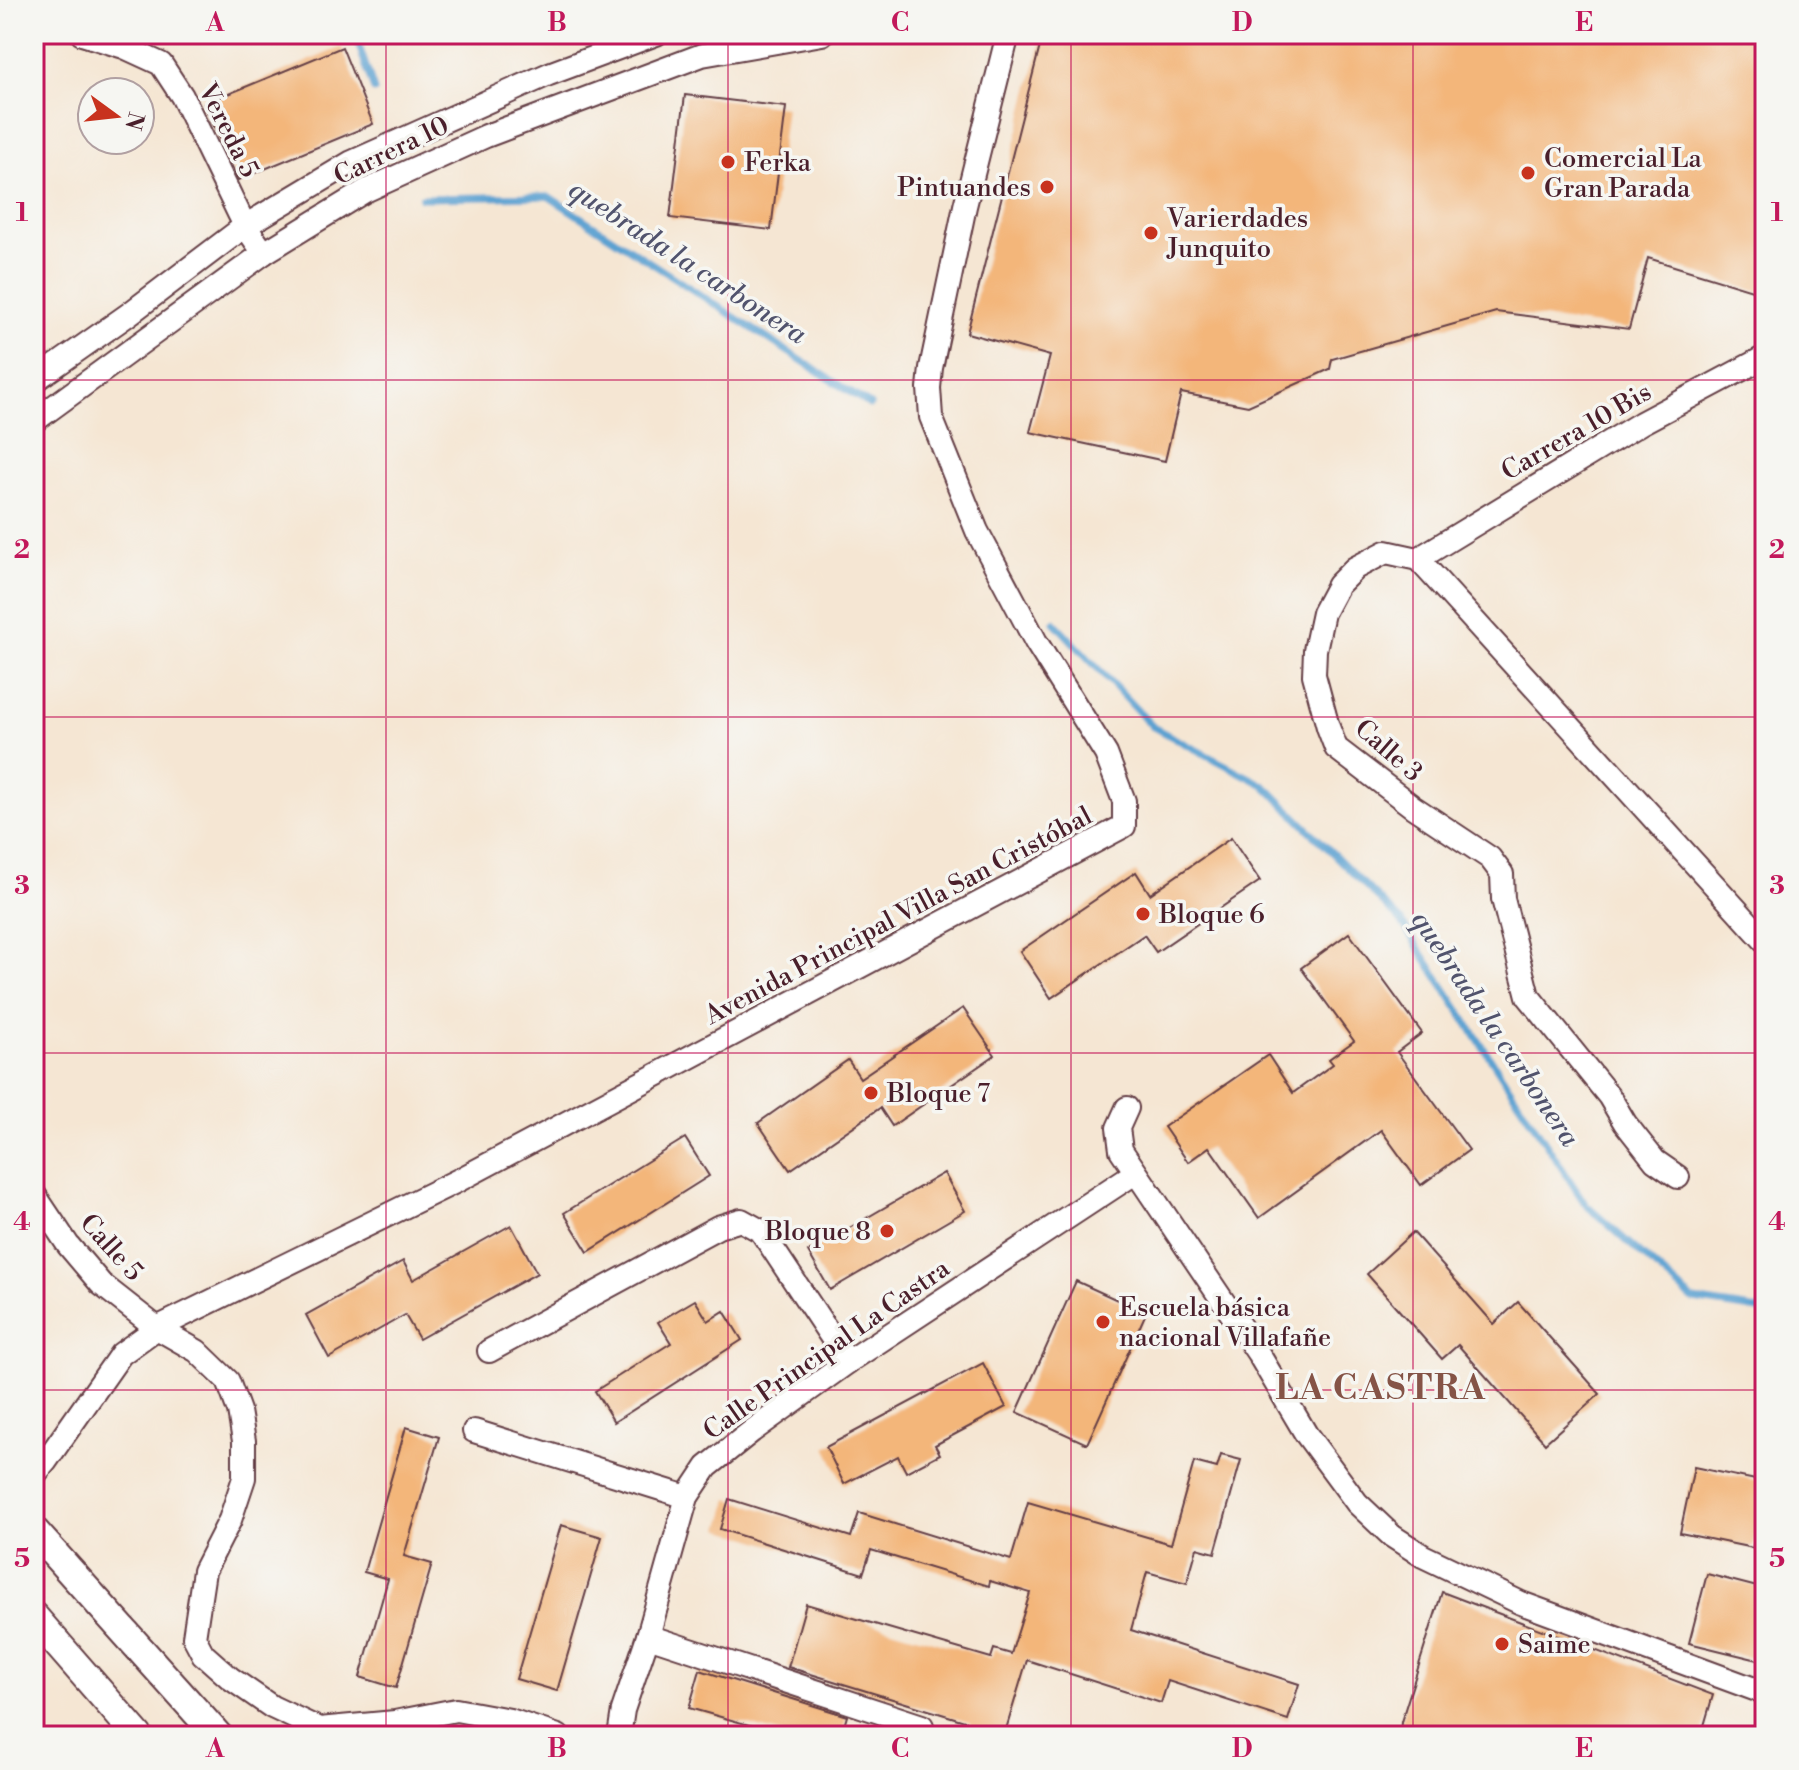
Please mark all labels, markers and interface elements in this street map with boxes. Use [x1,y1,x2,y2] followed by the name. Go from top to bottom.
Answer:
[205,7,225,39] text: A
[547,7,567,39] text: B
[891,7,909,39] text: C
[1232,7,1252,39] text: D
[1575,7,1593,39] text: E
[76,76,156,156] north arrow
[190,77,265,183] street label: Vereda 5
[118,109,149,133] text: N
[329,109,454,192] street label: Carrera 10
[1544,143,1702,205] place label: Comercial La Gran Parada
[744,147,812,179] place label: Ferka
[719,153,737,171] marker: Ferka
[1519,164,1537,182] marker: Comercial La Gran Parada
[562,172,813,353] water label: quebrada la carbonera
[897,172,1031,204] place label: Pintuandes
[1038,178,1056,196] marker: Pintuandes
[16,197,29,229] text: 1
[1771,197,1784,229] text: 1
[1166,203,1308,265] place label: Varierdades Junquito
[1142,224,1160,242] marker: Varierdades Junquito
[1496,376,1657,488] street label: Carrera 10 Bis
[14,534,30,566] text: 2
[1769,534,1785,566] text: 2
[1348,713,1429,789] street label: Calle 3
[699,800,1098,1032] street label: Avenida Principal Villa San Cristóbal
[14,870,30,902] text: 3
[1769,870,1785,902] text: 3
[1158,899,1265,931] place label: Bloque 6
[1403,904,1587,1154] water label: quebrada la carbonera
[1134,905,1152,923] marker: Bloque 6
[886,1078,990,1110] place label: Bloque 7
[862,1084,880,1102] marker: Bloque 7
[13,1206,31,1238] text: 4
[1768,1206,1786,1238] text: 4
[73,1208,150,1288] street label: Calle 5
[764,1216,871,1248] place label: Bloque 8
[878,1222,896,1240] marker: Bloque 8
[697,1252,957,1447] street label: Calle Principal La Castra
[1119,1292,1331,1354] place label: Escuela básica nacional Villafañe
[1094,1313,1112,1331] marker: Escuela básica nacional Villafañe
[1275,1368,1487,1410] district label: LA CASTRA
[14,1543,30,1575] text: 5
[1769,1543,1785,1575] text: 5
[1518,1629,1591,1661] place label: Saime
[1493,1635,1511,1653] marker: Saime
[205,1733,225,1765] text: A
[547,1733,567,1765] text: B
[891,1733,909,1765] text: C
[1232,1733,1252,1765] text: D
[1575,1733,1593,1765] text: E

